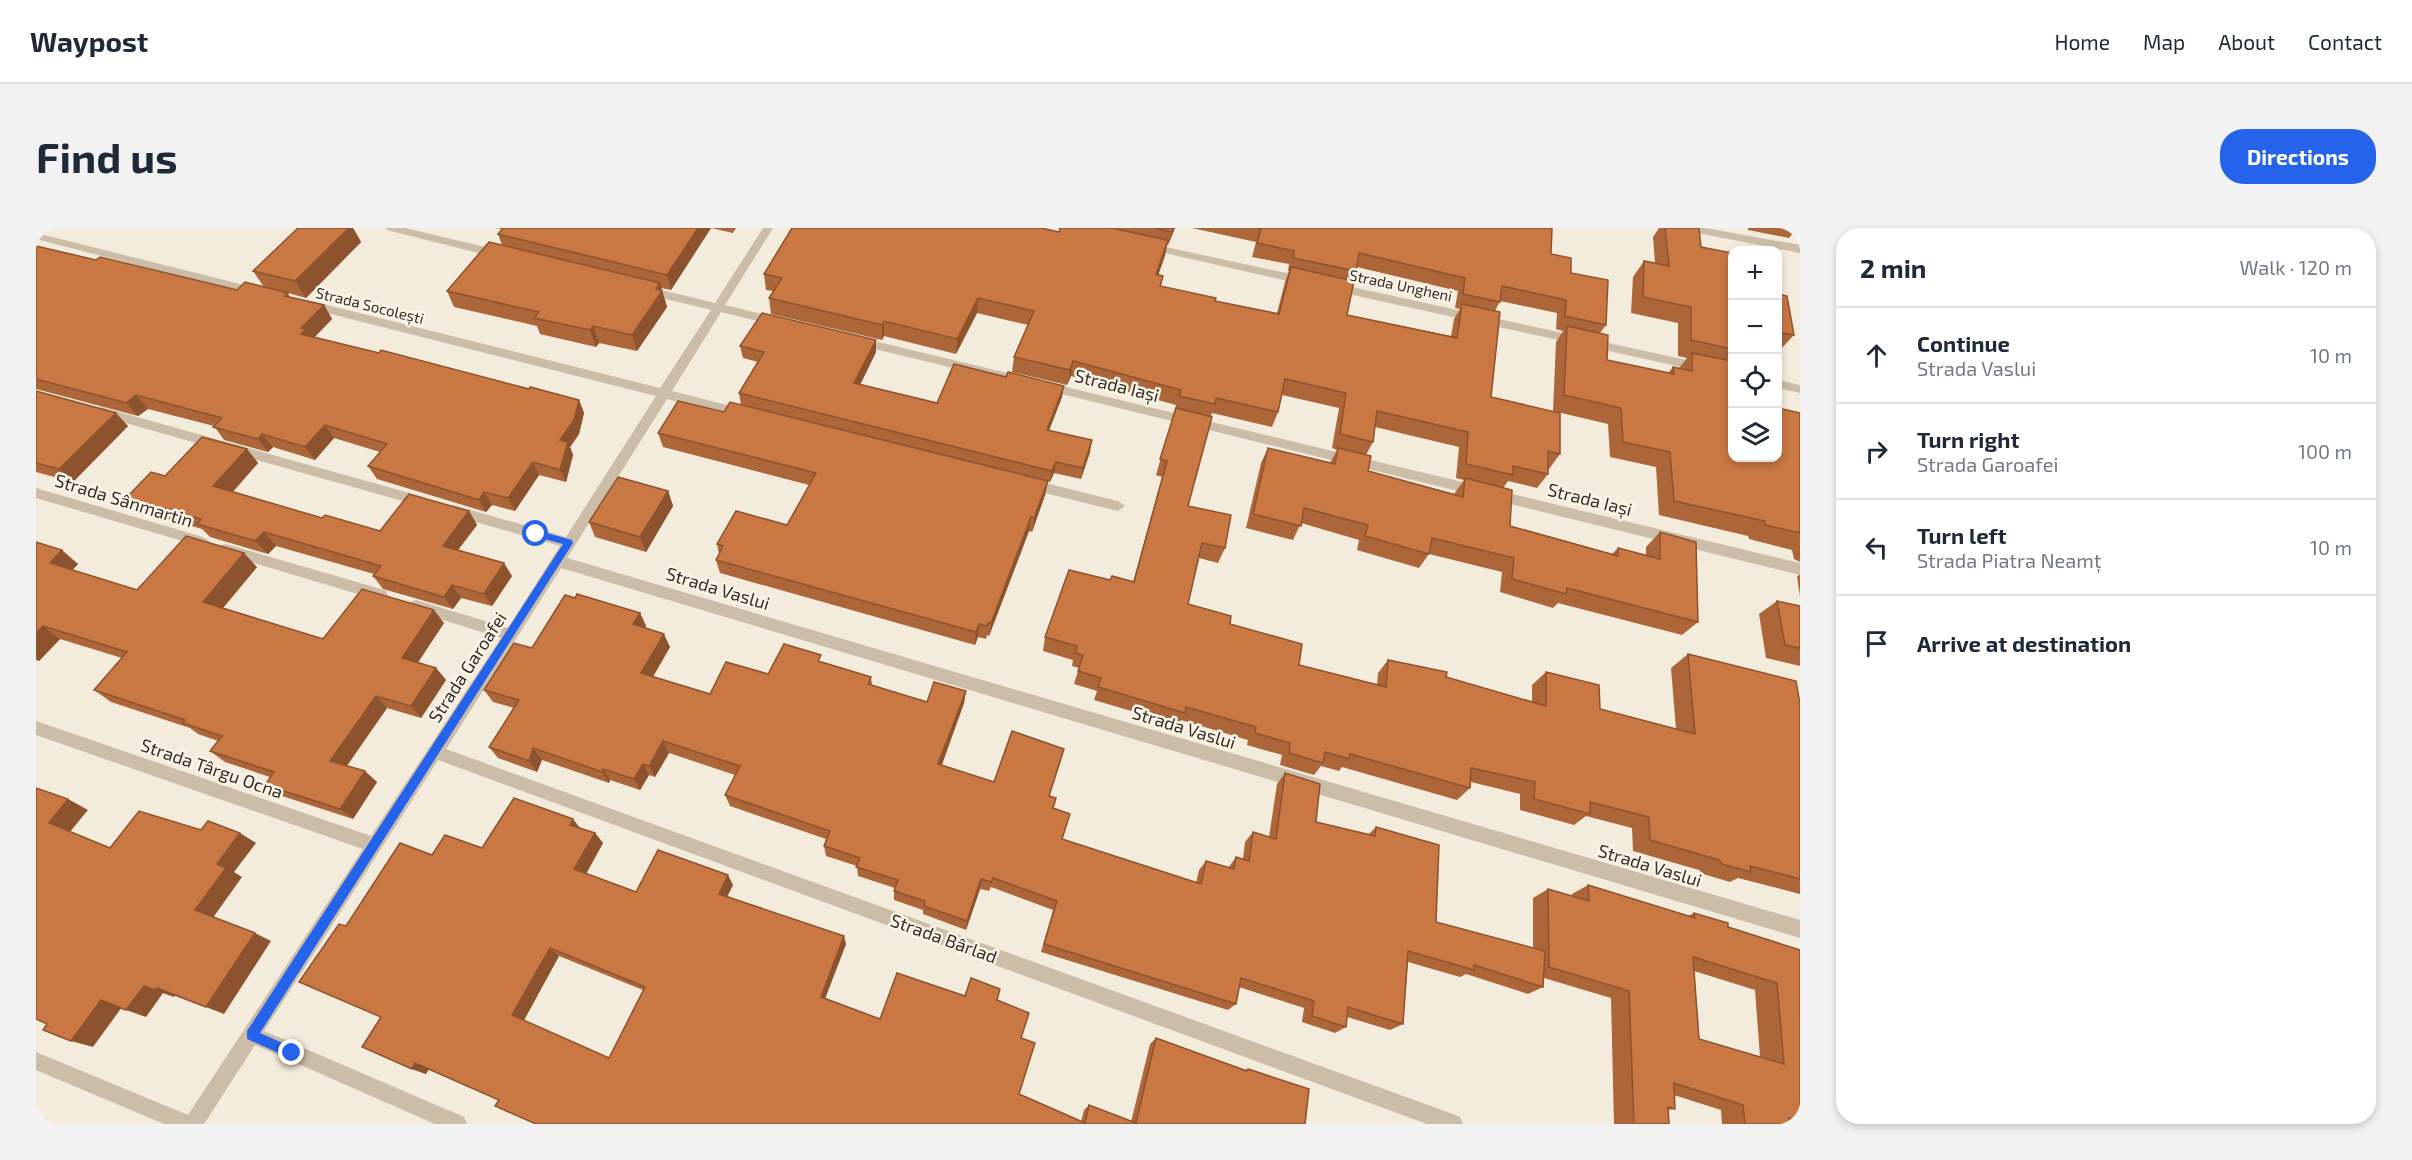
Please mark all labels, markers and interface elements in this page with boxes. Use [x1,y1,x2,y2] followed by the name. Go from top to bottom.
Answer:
[30,24,148,58] text: Waypost
[2054,29,2110,54] text: Home
[2143,29,2185,54] text: Map
[2218,29,2275,54] text: About
[2308,29,2382,54] text: Contact
[2220,129,2376,184] button: Directions
[36,131,178,181] text: Find us
[1728,246,1782,462] map controls
[1728,246,1782,300] button: +
[1860,252,1926,283] text: 2 min
[2240,255,2352,279] text: Walk · 120 m
[1348,265,1454,305] street label: Strada Ungheni
[314,283,426,329] street label: Strada Socolești
[1728,300,1782,354] button: −
[1917,330,2010,356] text: Continue
[1860,339,1893,372] icon: ahead
[2310,343,2352,367] text: 10 m
[1728,354,1782,408] button: locate
[1917,356,2036,380] text: Strada Vaslui
[1072,364,1162,407] street label: Strada Iași
[1728,408,1782,462] button: layers
[1917,426,2019,452] text: Turn right
[1860,435,1893,468] icon: right
[2298,439,2352,463] text: 100 m
[1917,452,2058,476] text: Strada Garoafei
[52,469,196,531] street label: Strada Sânmartin
[1545,478,1635,521] street label: Strada Iași
[522,520,548,546] route start
[1917,522,2006,548] text: Turn left
[1860,531,1893,564] icon: left
[2310,535,2352,559] text: 10 m
[1917,548,2101,572] text: Strada Piatra Neamț
[663,562,773,614] street label: Strada Vaslui
[423,608,511,726] street label: Strada Garoafei
[1860,627,1893,660] icon: arrive
[1917,630,2131,656] text: Arrive at destination
[1129,701,1239,753] street label: Strada Vaslui
[138,733,286,803] street label: Strada Târgu Ocna
[1595,839,1705,891] street label: Strada Vaslui
[888,909,1000,967] street label: Strada Bârlad
[278,1039,304,1065] route end

